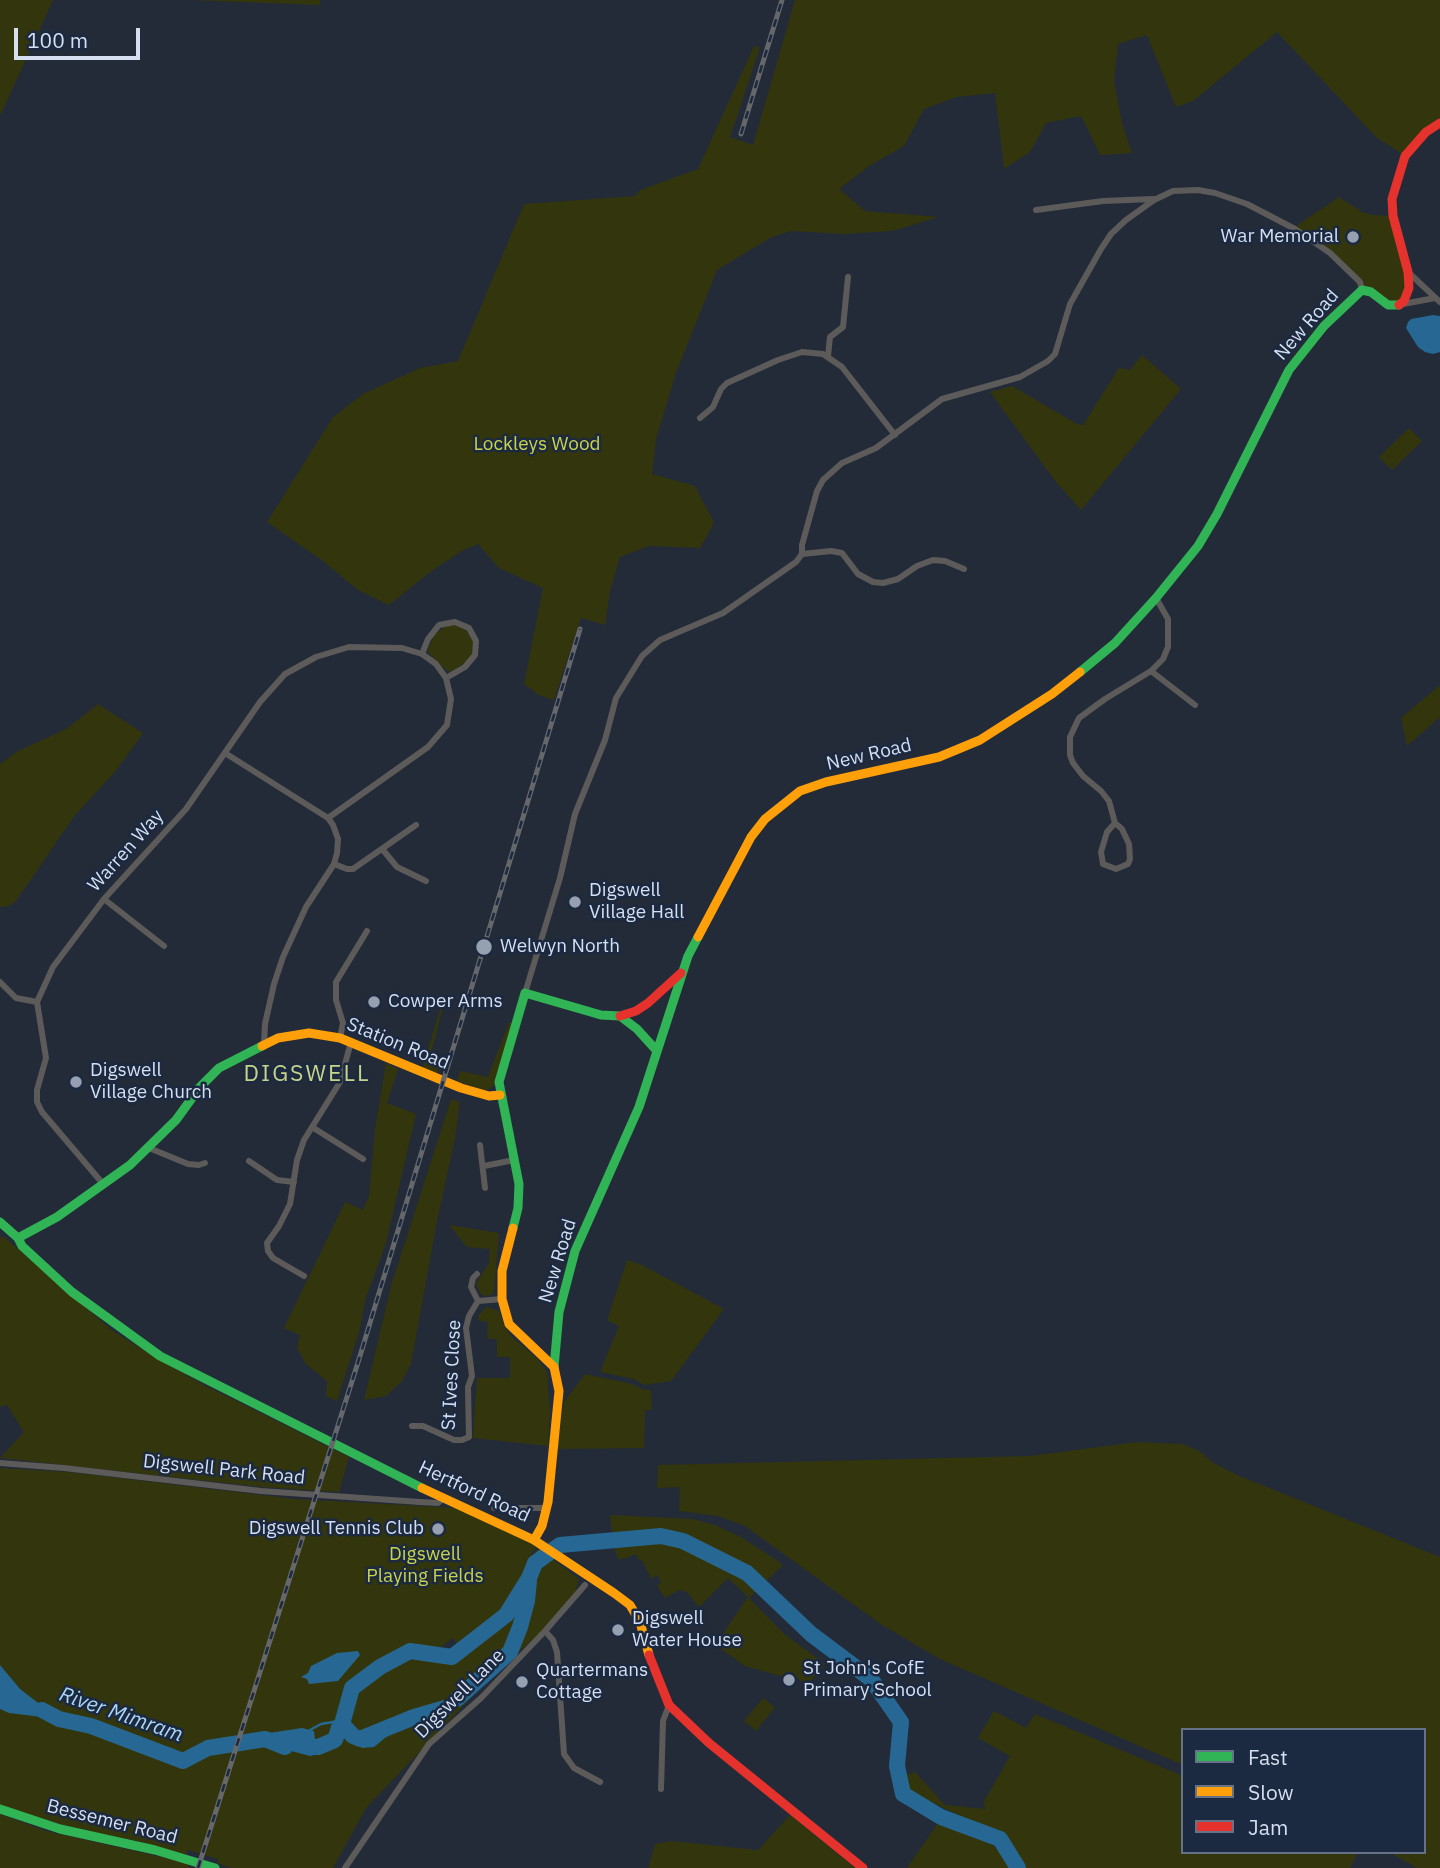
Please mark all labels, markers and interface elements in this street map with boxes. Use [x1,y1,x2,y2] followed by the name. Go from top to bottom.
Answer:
[18,14,144,58] scale bar
[27,26,88,54] text: 100 m
[1221,226,1339,248] place label: War Memorial
[1345,229,1361,245] marker: War Memorial
[1270,285,1344,365] street label: New Road
[473,434,601,456] park label: Lockleys Wood
[824,734,914,776] street label: New Road
[83,805,169,897] street label: Warren Way
[589,880,684,924] place label: Digswell Village Hall
[567,894,583,910] marker: Digswell Village Hall
[500,936,620,958] place label: Welwyn North
[474,937,494,957] marker: Welwyn North
[388,991,503,1013] place label: Cowper Arms
[366,994,382,1010] marker: Cowper Arms
[343,1013,453,1075] street label: Station Road
[90,1060,212,1104] place label: Digswell Village Church
[245,1060,369,1088] district label: DIGSWELL
[68,1074,84,1090] marker: Digswell Village Church
[534,1216,582,1306] street label: New Road
[438,1319,466,1431] street label: St Ives Close
[142,1450,306,1490] street label: Digswell Park Road
[415,1456,533,1528] street label: Hertford Road
[249,1518,424,1540] place label: Digswell Tennis Club
[430,1521,446,1537] marker: Digswell Tennis Club
[366,1544,484,1588] park label: Digswell Playing Fields
[632,1608,742,1652] place label: Digswell Water House
[610,1622,626,1638] marker: Digswell Water House
[411,1645,509,1743] street label: Digswell Lane
[803,1658,932,1702] place label: St John's CofE Primary School
[536,1660,648,1704] place label: Quartermans Cottage
[781,1672,797,1688] marker: St John's CofE Primary School
[514,1674,530,1690] marker: Quartermans Cottage
[56,1682,186,1748] water label: River Mimram
[1181,1728,1426,1854] legend
[1248,1743,1288,1771] text: Fast
[1248,1778,1294,1806] text: Slow
[44,1795,180,1849] street label: Bessemer Road
[1248,1813,1288,1841] text: Jam

